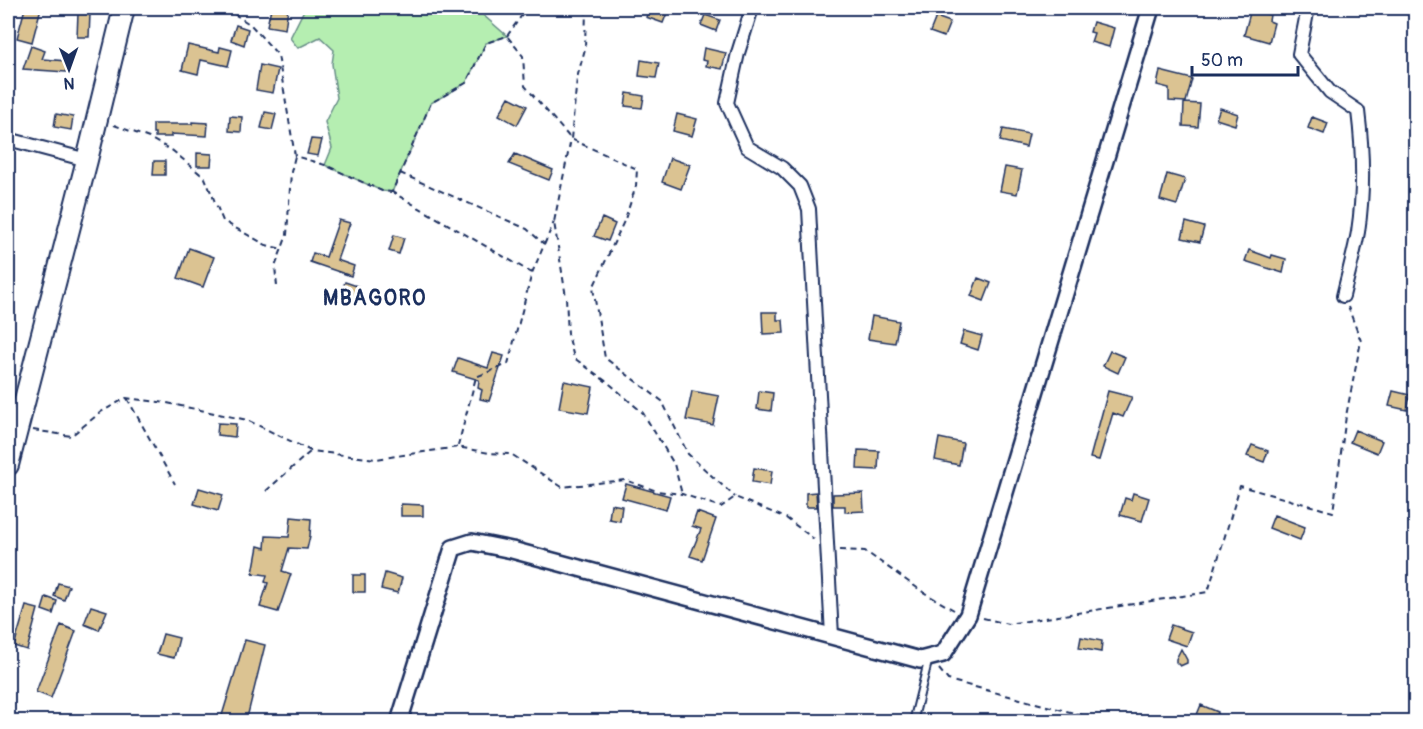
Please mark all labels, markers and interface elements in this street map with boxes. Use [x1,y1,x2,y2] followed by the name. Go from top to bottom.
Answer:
[39,39,99,99] north arrow
[1192,39,1298,77] scale bar
[1201,49,1243,72] text: 50 m
[63,73,75,93] text: N
[323,285,427,312] district label: MBAGORO

